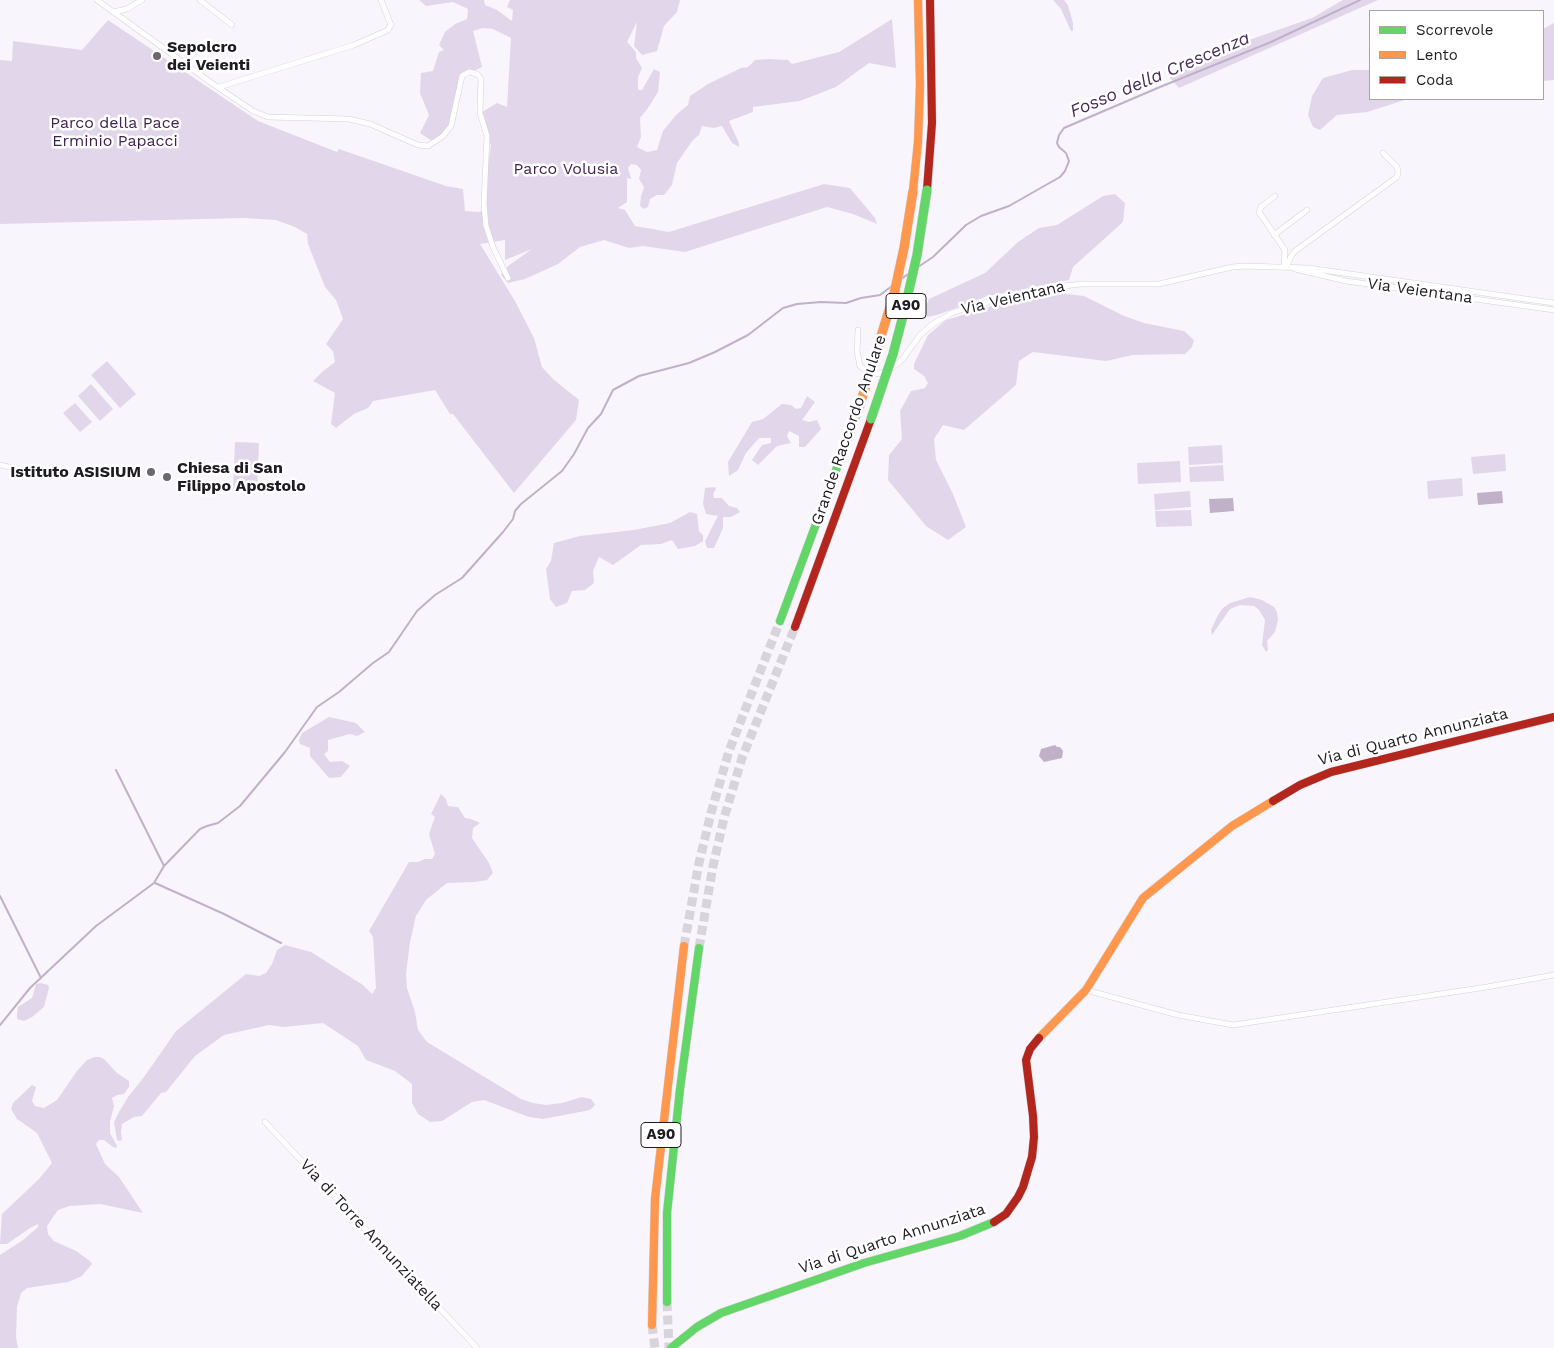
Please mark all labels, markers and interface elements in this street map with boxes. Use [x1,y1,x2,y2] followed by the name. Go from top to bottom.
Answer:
[1369,10,1544,100] legend
[1416,21,1494,39] text: Scorrevole
[1067,27,1253,123] water label: Fosso della Crescenza
[167,37,250,75] place label: Sepolcro dei Veienti
[1416,46,1458,64] text: Lento
[151,50,163,62] marker: Sepolcro dei Veienti
[1416,71,1453,89] text: Coda
[50,113,180,151] park label: Parco della Pace Erminio Papacci
[514,159,618,179] park label: Parco Volusia
[1366,274,1474,308] street label: Via Veientana
[959,277,1067,319] street label: Via Veientana
[886,294,926,318] road number: A90
[807,332,891,528] street label: Grande Raccordo Anulare
[177,458,306,496] place label: Chiesa di San Filippo Apostolo
[10,462,141,482] place label: Istituto ASISIUM
[145,466,157,478] marker: Istituto ASISIUM
[161,471,173,483] marker: Chiesa di San Filippo Apostolo
[1316,704,1510,770] street label: Via di Quarto Annunziata
[641,1122,681,1148] road number: A90
[296,1155,446,1315] street label: Via di Torre Annunziatella
[796,1200,988,1278] street label: Via di Quarto Annunziata

